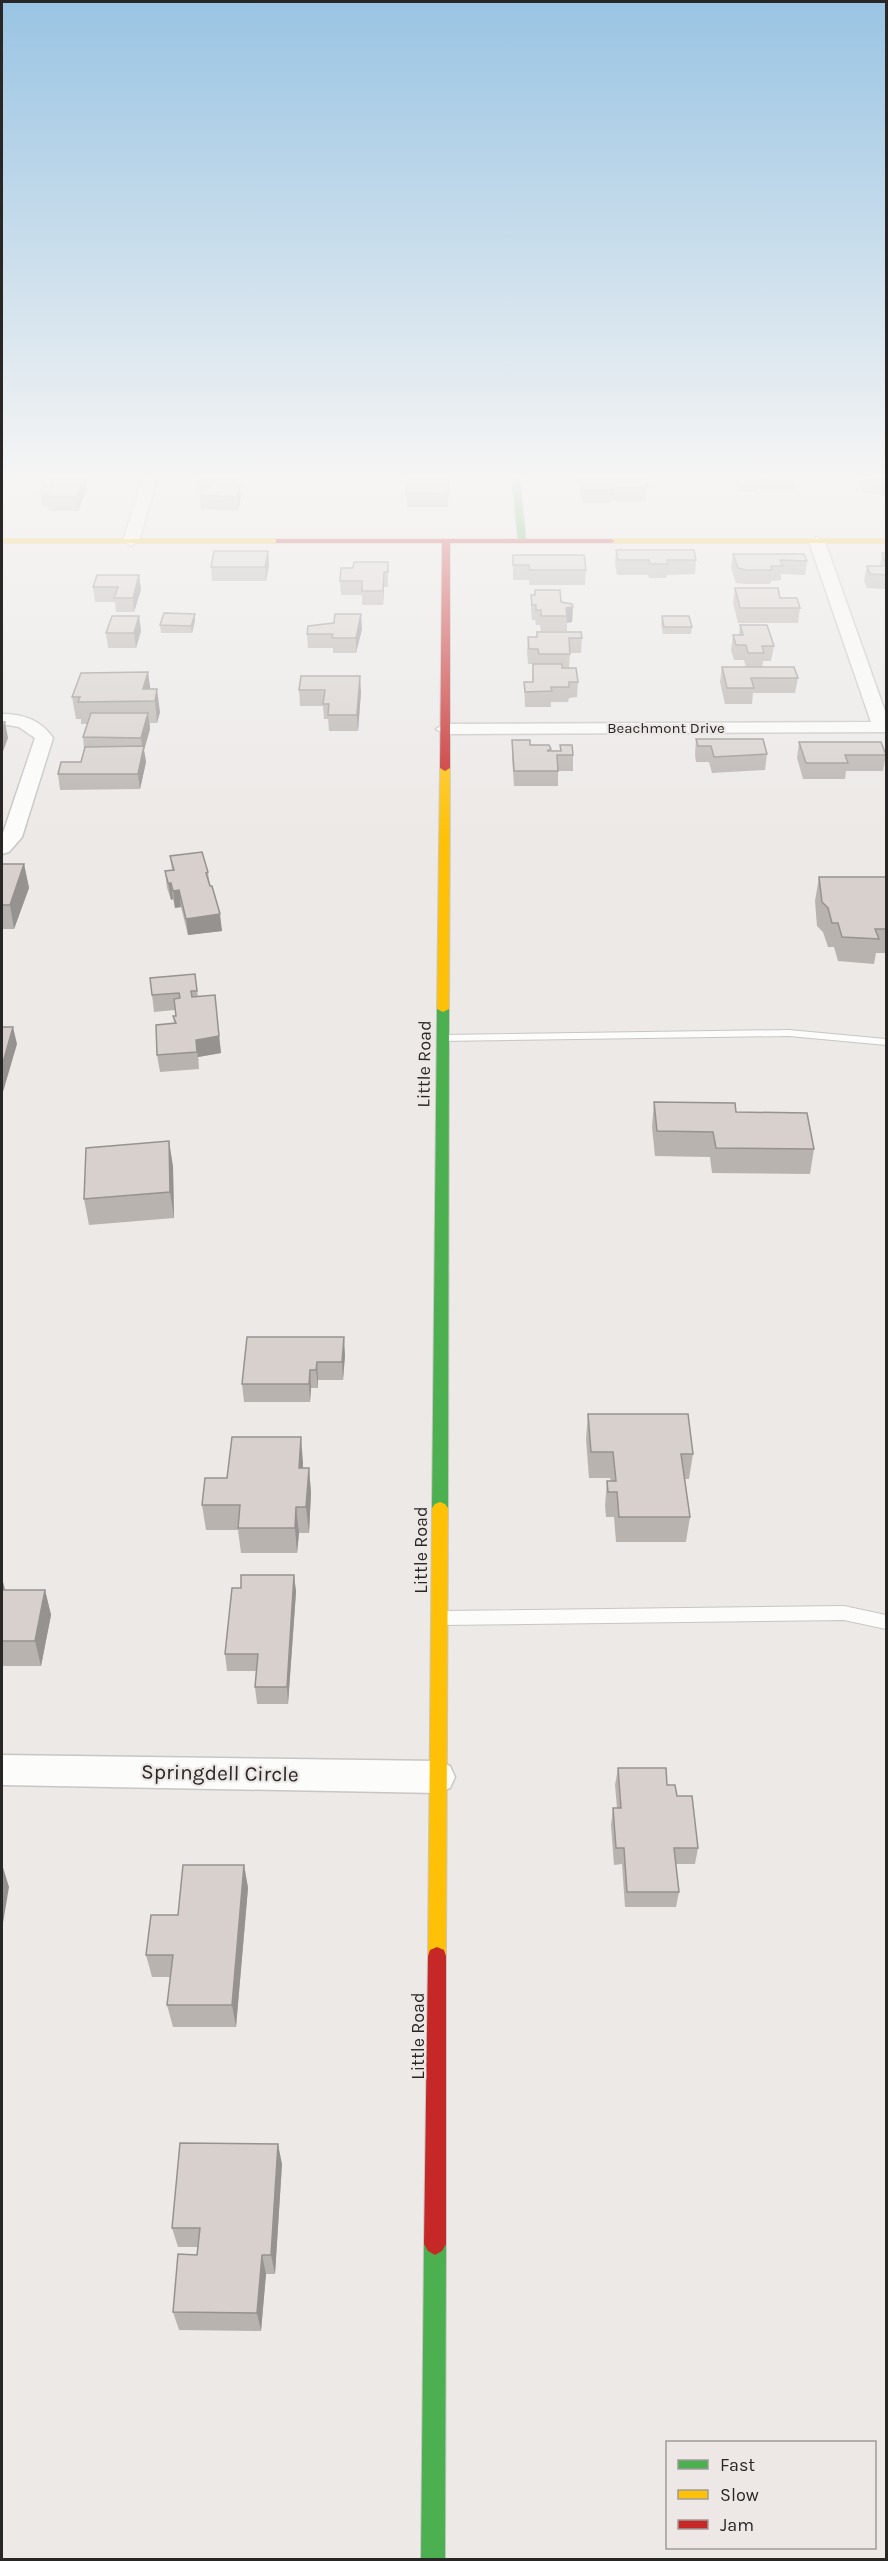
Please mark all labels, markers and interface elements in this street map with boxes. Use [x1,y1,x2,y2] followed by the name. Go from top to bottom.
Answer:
[607,719,725,737] street label: Beachmont Drive
[412,1020,436,1108] street label: Little Road
[410,1506,432,1594] street label: Little Road
[141,1760,299,1786] street label: Springdell Circle
[407,1992,429,2080] street label: Little Road
[666,2441,876,2549] legend
[720,2454,755,2476] text: Fast
[720,2484,759,2506] text: Slow
[720,2514,754,2536] text: Jam

